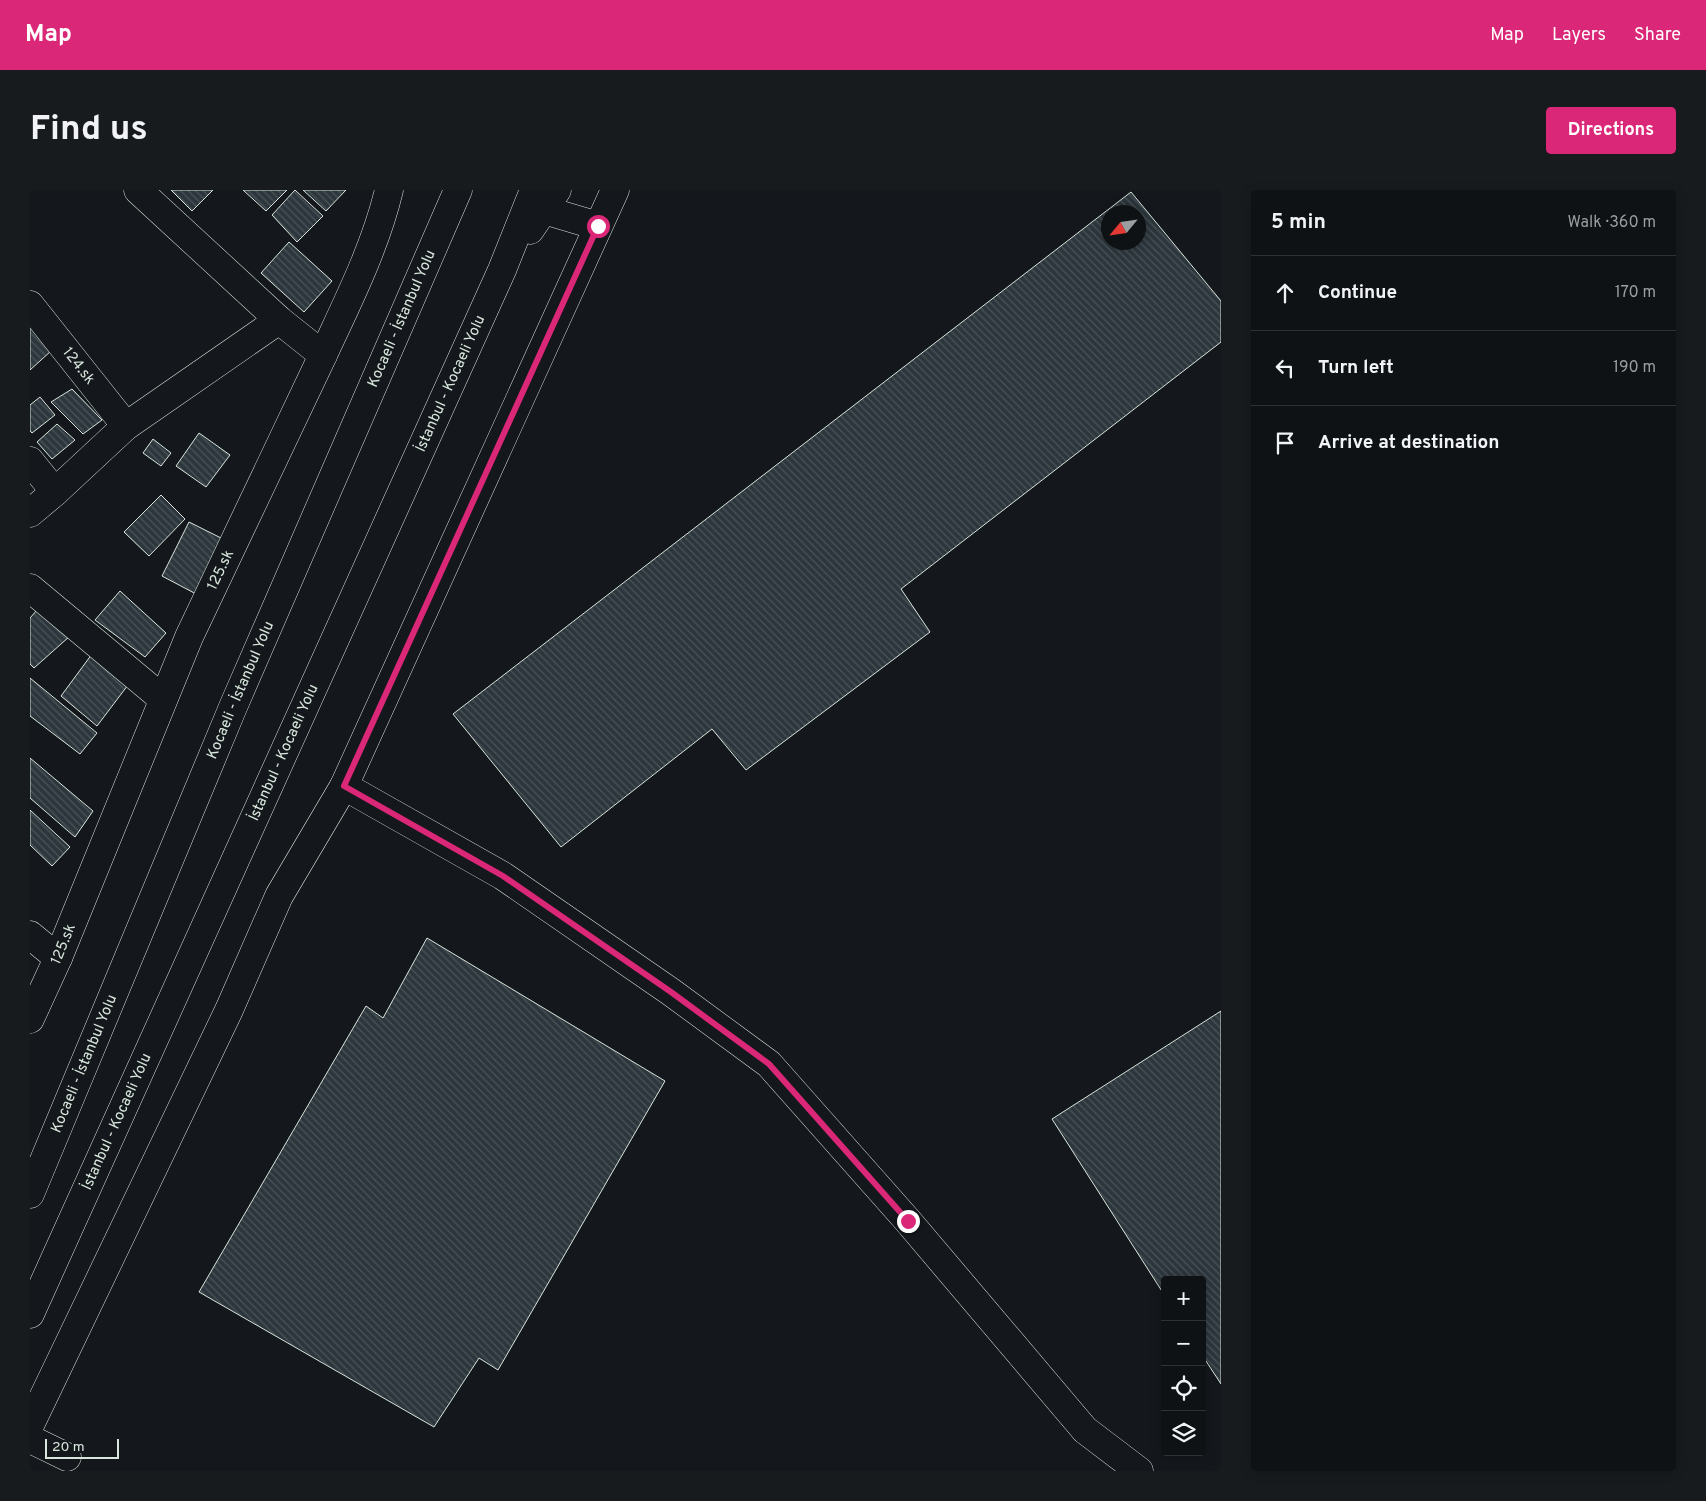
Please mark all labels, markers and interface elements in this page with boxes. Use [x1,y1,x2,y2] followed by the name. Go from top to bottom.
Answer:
[25,20,72,50] text: Map
[1490,24,1524,47] text: Map
[1552,24,1606,47] text: Layers
[1634,24,1681,47] text: Share
[1546,107,1676,154] button: Directions
[30,108,148,152] text: Find us
[1101,205,1146,250] north arrow
[1271,209,1326,236] text: 5 min
[1568,213,1656,233] text: Walk · 360 m
[587,215,610,238] route start
[364,247,440,391] street label: Kocaeli - İstanbul Yolu
[1271,279,1299,307] icon: ahead
[1318,281,1397,305] text: Continue
[1615,283,1656,303] text: 170 m
[411,312,490,455] street label: İstanbul - Kocaeli Yolu
[58,344,99,389] street label: 124.sk
[1271,354,1299,382] icon: left
[1318,356,1394,380] text: Turn left
[1613,358,1656,378] text: 190 m
[1271,429,1299,457] icon: arrive
[1318,431,1499,455] text: Arrive at destination
[203,547,239,593] street label: 125.sk
[203,618,279,762] street label: Kocaeli - İstanbul Yolu
[244,681,323,824] street label: İstanbul - Kocaeli Yolu
[47,921,80,968] street label: 125.sk
[47,992,122,1136] street label: Kocaeli - İstanbul Yolu
[77,1050,156,1193] street label: İstanbul - Kocaeli Yolu
[897,1210,920,1233] route end
[1161,1276,1206,1456] map controls
[1161,1276,1206,1321] button: +
[1161,1321,1206,1366] button: −
[1161,1366,1206,1411] button: locate
[1161,1411,1206,1456] button: layers
[45,1436,119,1459] scale bar
[52,1439,85,1456] text: 20 m

